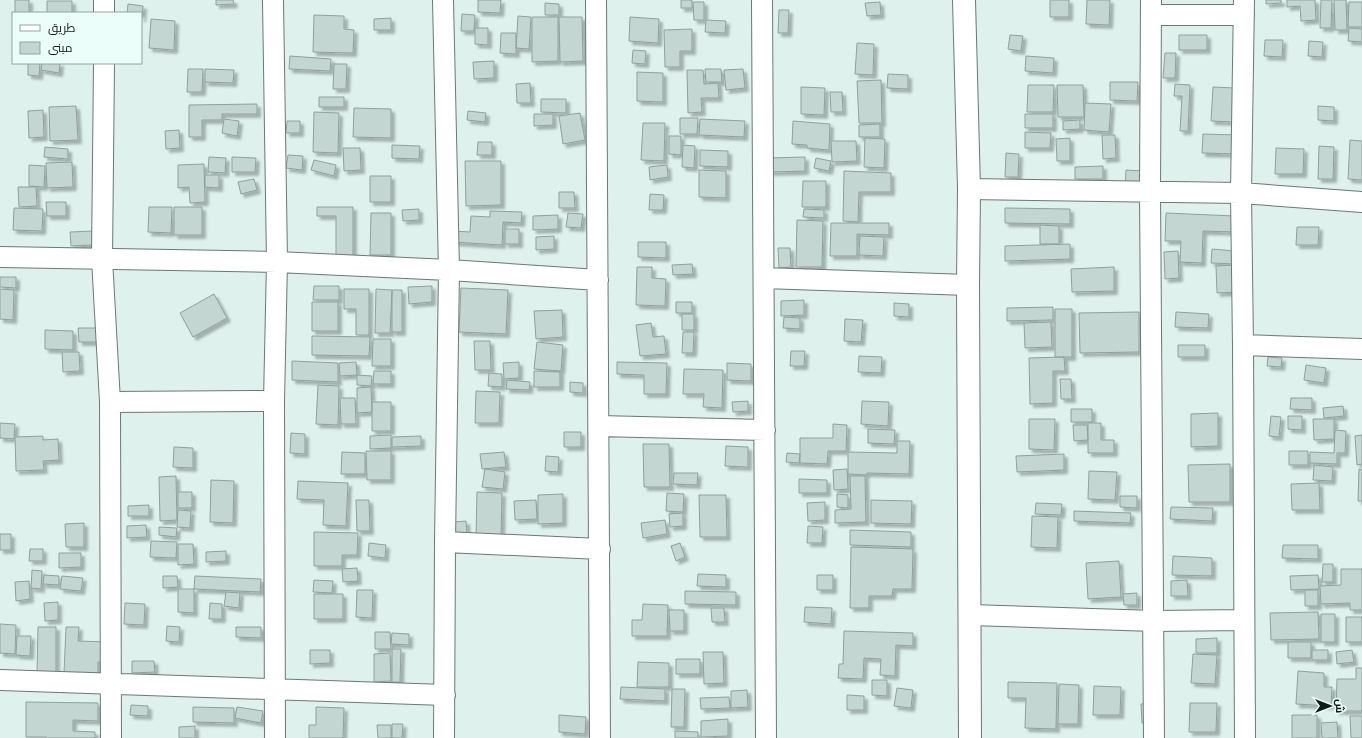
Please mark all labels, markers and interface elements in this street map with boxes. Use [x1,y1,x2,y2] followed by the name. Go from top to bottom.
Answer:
[12,12,142,64] legend
[48,19,76,35] text: طريق
[48,39,73,55] text: مبنى
[1310,686,1350,726] north arrow
[1333,699,1348,713] text: ش

